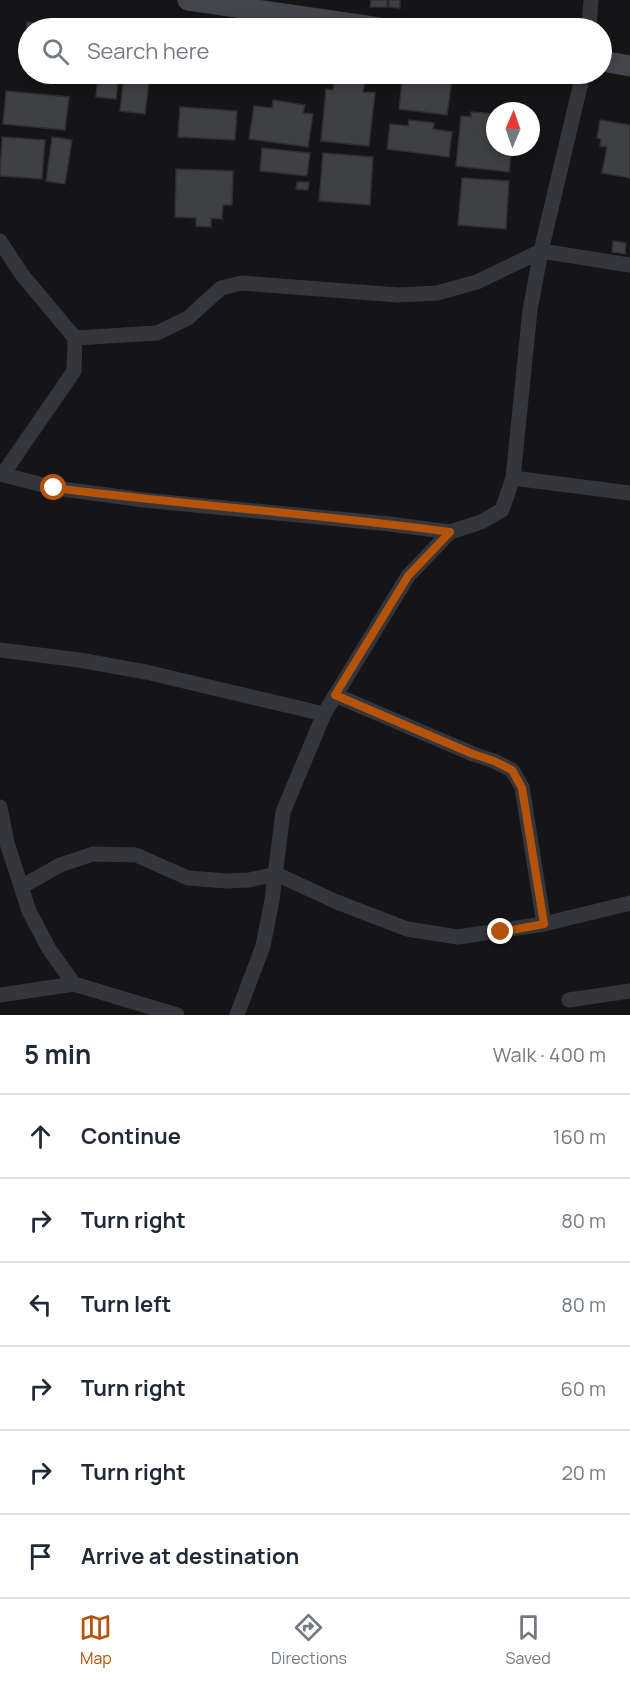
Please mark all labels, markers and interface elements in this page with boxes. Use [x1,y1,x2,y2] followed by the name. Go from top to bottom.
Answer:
[18,18,612,84] search box
[39,35,72,68] icon: search
[87,36,209,66] text: Search here
[486,102,540,156] north arrow
[40,474,66,500] route start
[487,918,513,944] route end
[24,1036,91,1072] text: 5 min
[493,1041,606,1068] text: Walk · 400 m
[24,1120,57,1153] icon: ahead
[81,1121,181,1151] text: Continue
[553,1123,606,1150] text: 160 m
[24,1204,57,1237] icon: right
[81,1205,186,1235] text: Turn right
[561,1207,606,1234] text: 80 m
[24,1288,57,1321] icon: left
[81,1289,171,1319] text: Turn left
[561,1291,606,1318] text: 80 m
[24,1372,57,1405] icon: right
[81,1373,186,1403] text: Turn right
[560,1375,606,1402] text: 60 m
[24,1456,57,1489] icon: right
[81,1457,186,1487] text: Turn right
[561,1459,606,1486] text: 20 m
[24,1540,57,1573] icon: arrive
[81,1541,299,1571] text: Arrive at destination
[79,1611,112,1669] tab: Map
[271,1611,347,1669] tab: Directions
[506,1611,551,1669] tab: Saved

